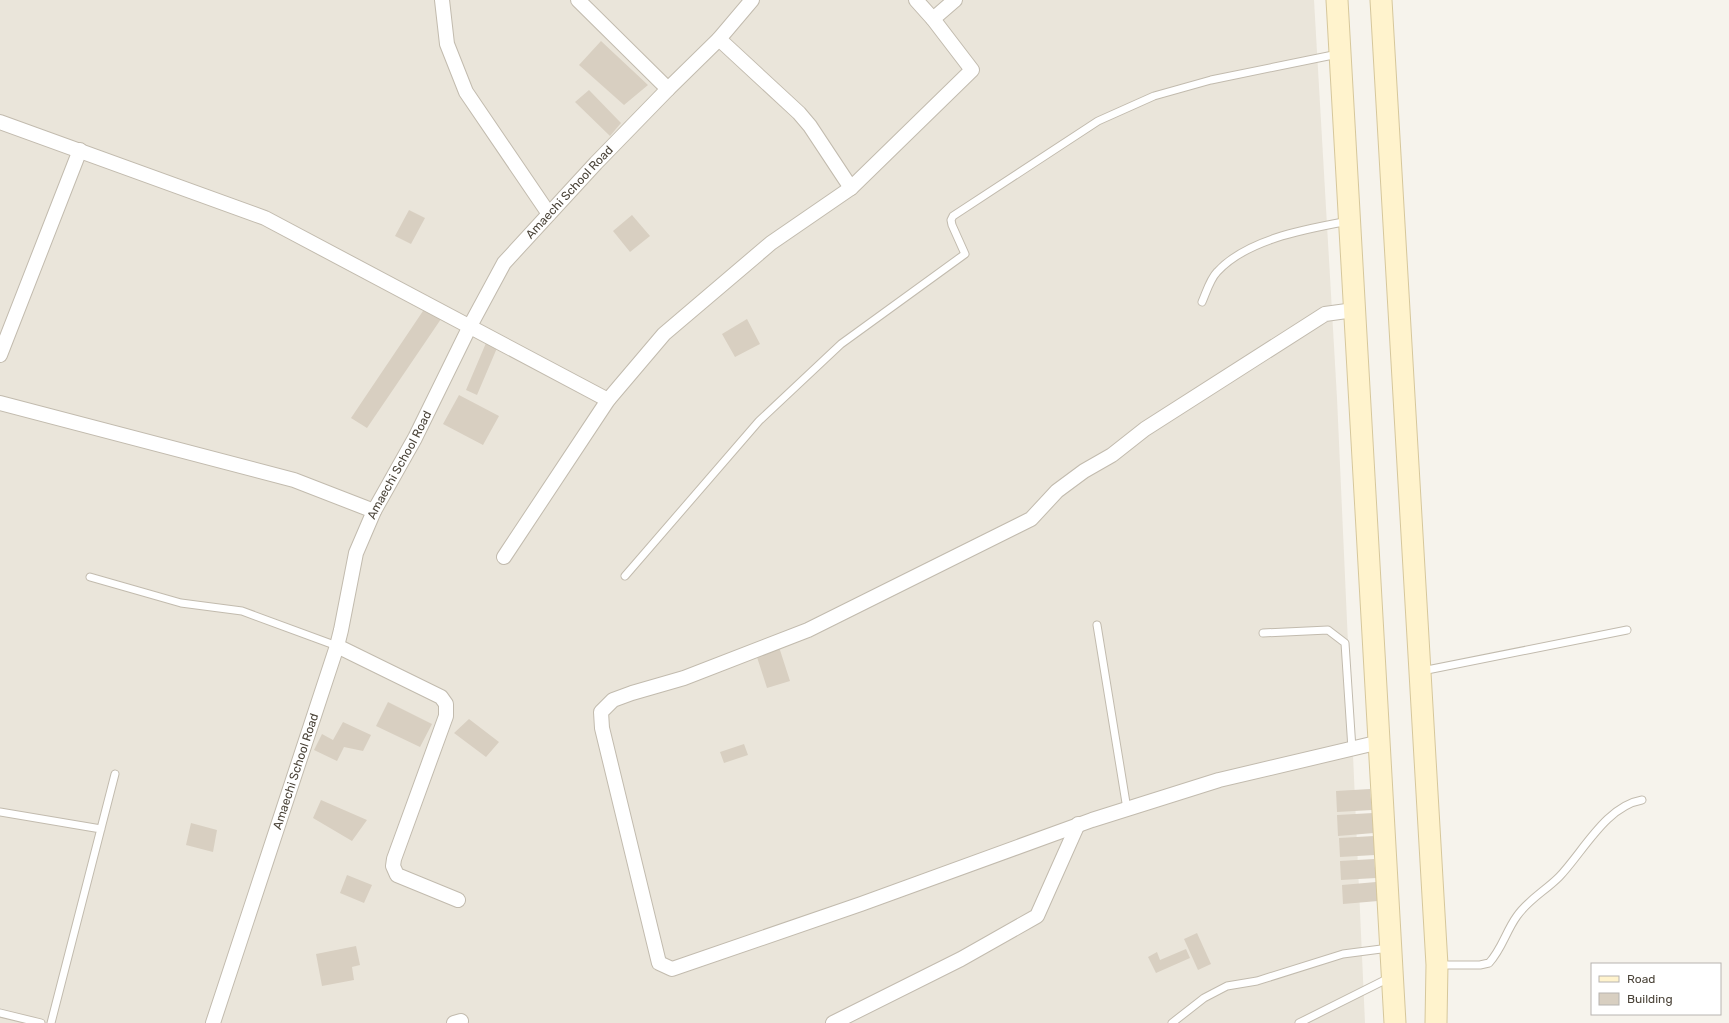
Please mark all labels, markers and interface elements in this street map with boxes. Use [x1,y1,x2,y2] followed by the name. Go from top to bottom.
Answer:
[523,143,616,241] street label: Amaechi School Road
[364,408,434,521] street label: Amaechi School Road
[270,711,321,831] street label: Amaechi School Road
[1591,963,1721,1015] legend
[1627,972,1655,986] text: Road
[1627,992,1673,1006] text: Building

